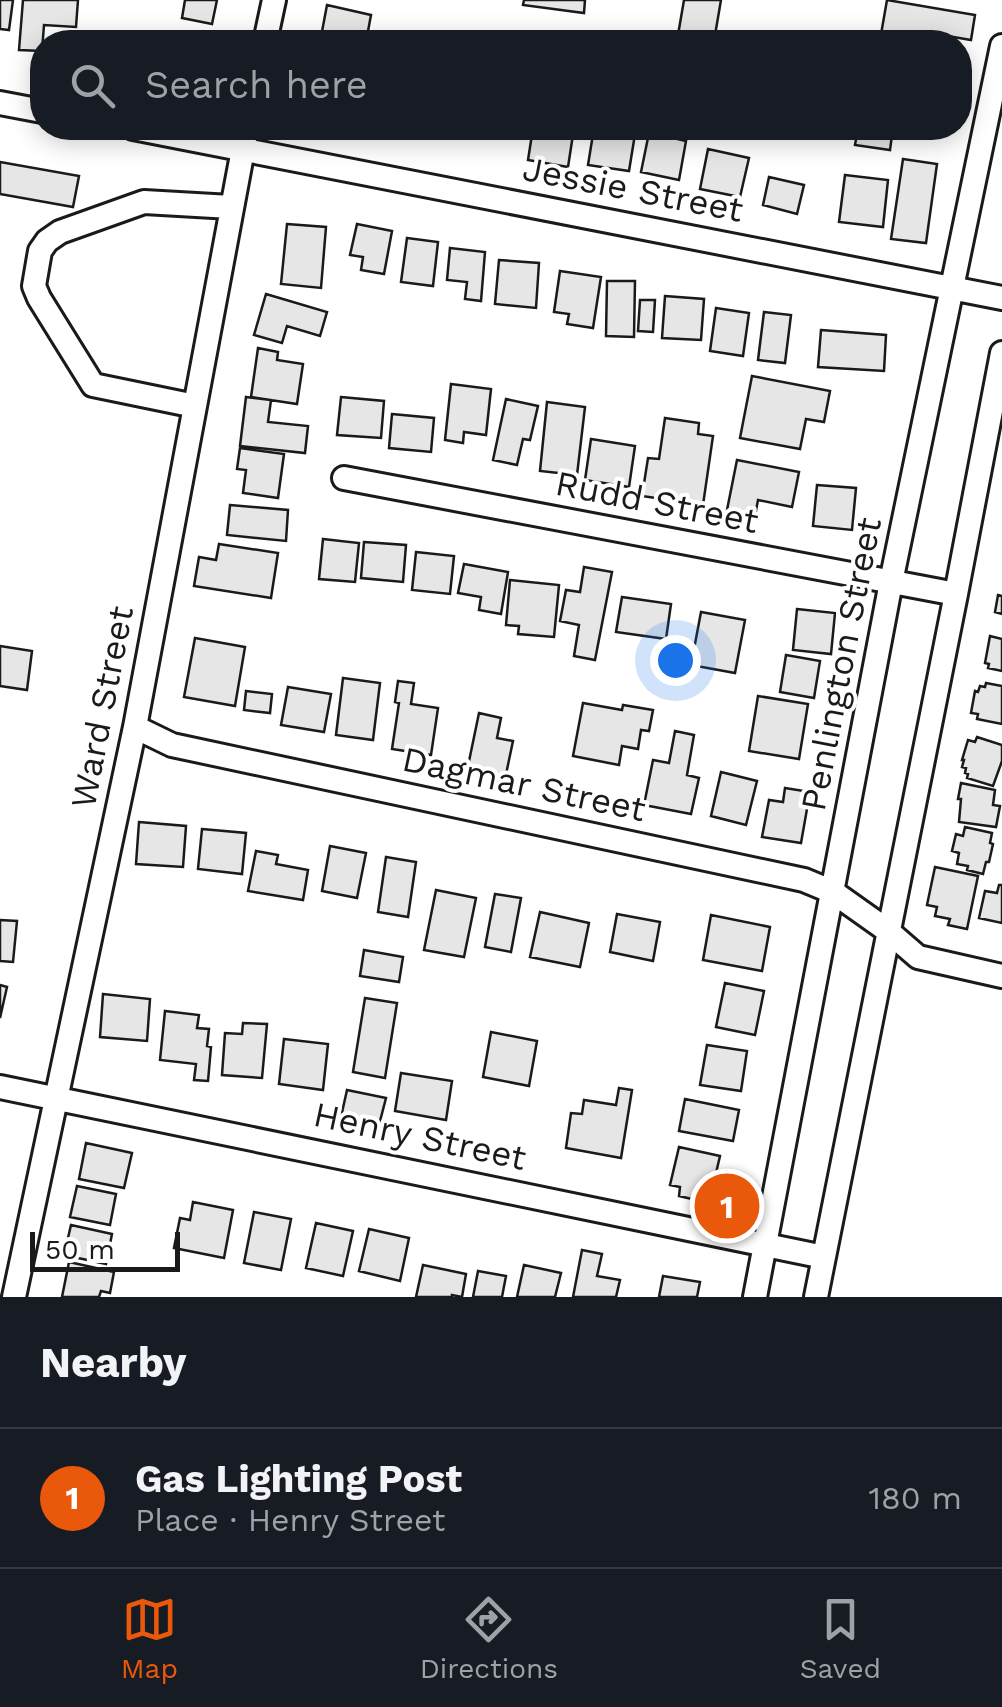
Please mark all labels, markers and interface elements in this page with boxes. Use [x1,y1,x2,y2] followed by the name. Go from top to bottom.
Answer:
[30,30,972,140] search box
[65,58,120,113] icon: search
[145,63,368,107] text: Search here
[519,147,747,231] street label: Jessie Street
[552,462,762,542] street label: Rudd Street
[792,513,890,814] street label: Penlington Street
[62,602,142,812] street label: Ward Street
[650,635,701,686] your location
[399,738,650,830] street label: Dagmar Street
[310,1093,530,1179] street label: Henry Street
[694,1168,760,1244] pin: 1
[30,1227,180,1272] scale bar
[45,1233,115,1266] text: 50 m
[40,1338,187,1387] text: Nearby
[135,1457,462,1501] text: Gas Lighting Post
[66,1479,79,1517] text: 1
[868,1479,962,1517] text: 180 m
[135,1501,445,1539] text: Place · Henry Street
[121,1592,178,1685] tab: Map
[420,1592,558,1685] tab: Directions
[800,1592,881,1685] tab: Saved

